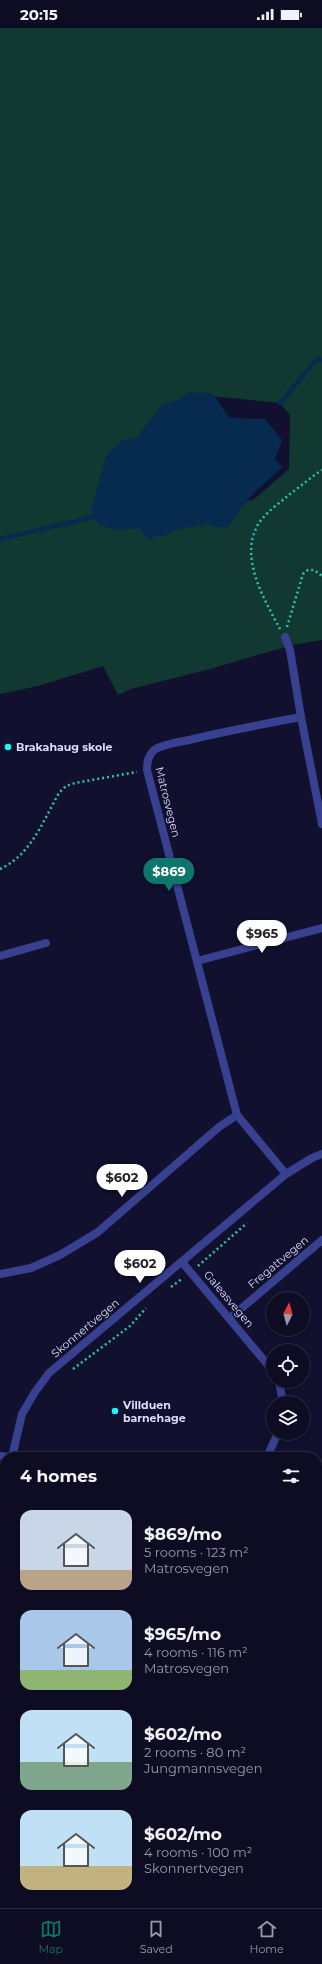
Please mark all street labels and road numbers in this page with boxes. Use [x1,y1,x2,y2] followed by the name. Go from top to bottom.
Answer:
[153,765,183,839] street label: Matrosvegen
[245,1233,311,1291] street label: Fregattvegen
[201,1268,257,1330] street label: Galeasvegen
[48,1295,122,1361] street label: Skonnertvegen

